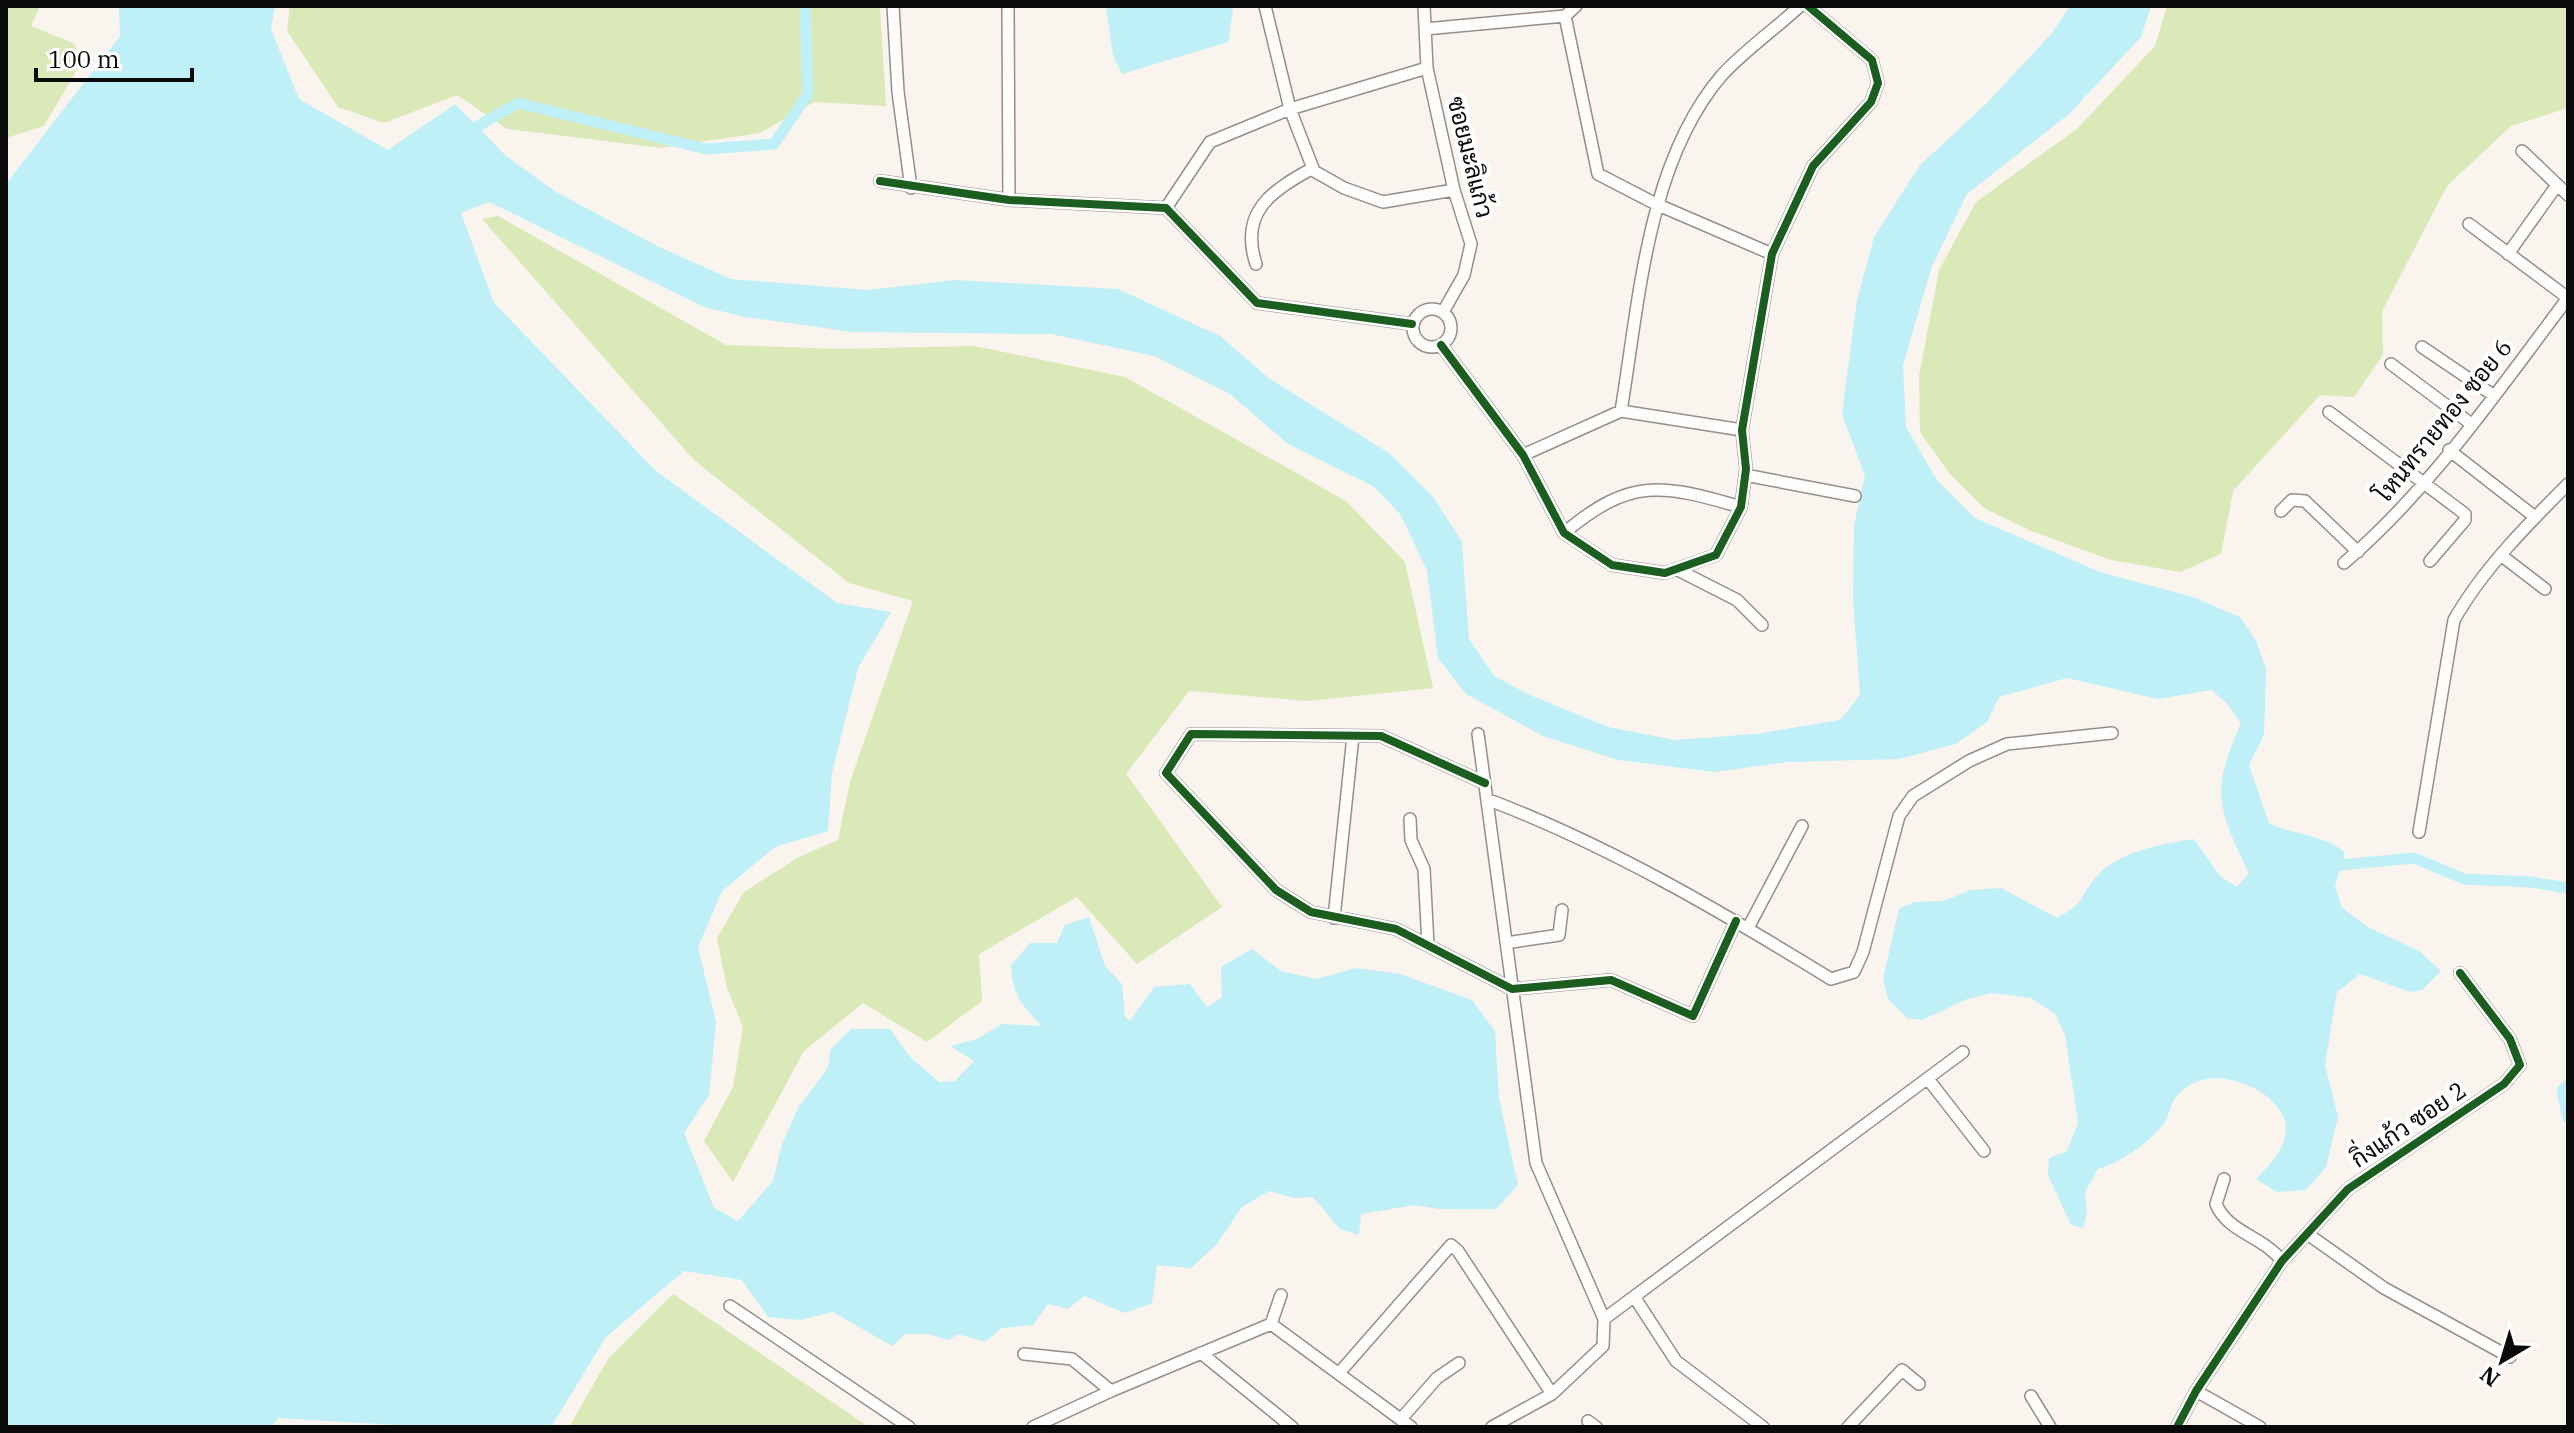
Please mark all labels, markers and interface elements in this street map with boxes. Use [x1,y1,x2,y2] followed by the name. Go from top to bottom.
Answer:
[36,32,192,82] scale bar
[48,43,120,75] text: 100 m
[1440,93,1502,221] street label: ซอยมะลิแก้ว
[2366,332,2519,510] street label: โหนทรายทอง ซอย 6
[2342,1071,2472,1174] street label: กิ่งแก้ว ซอย 2
[2462,1321,2542,1401] north arrow
[2474,1360,2505,1394] text: N

